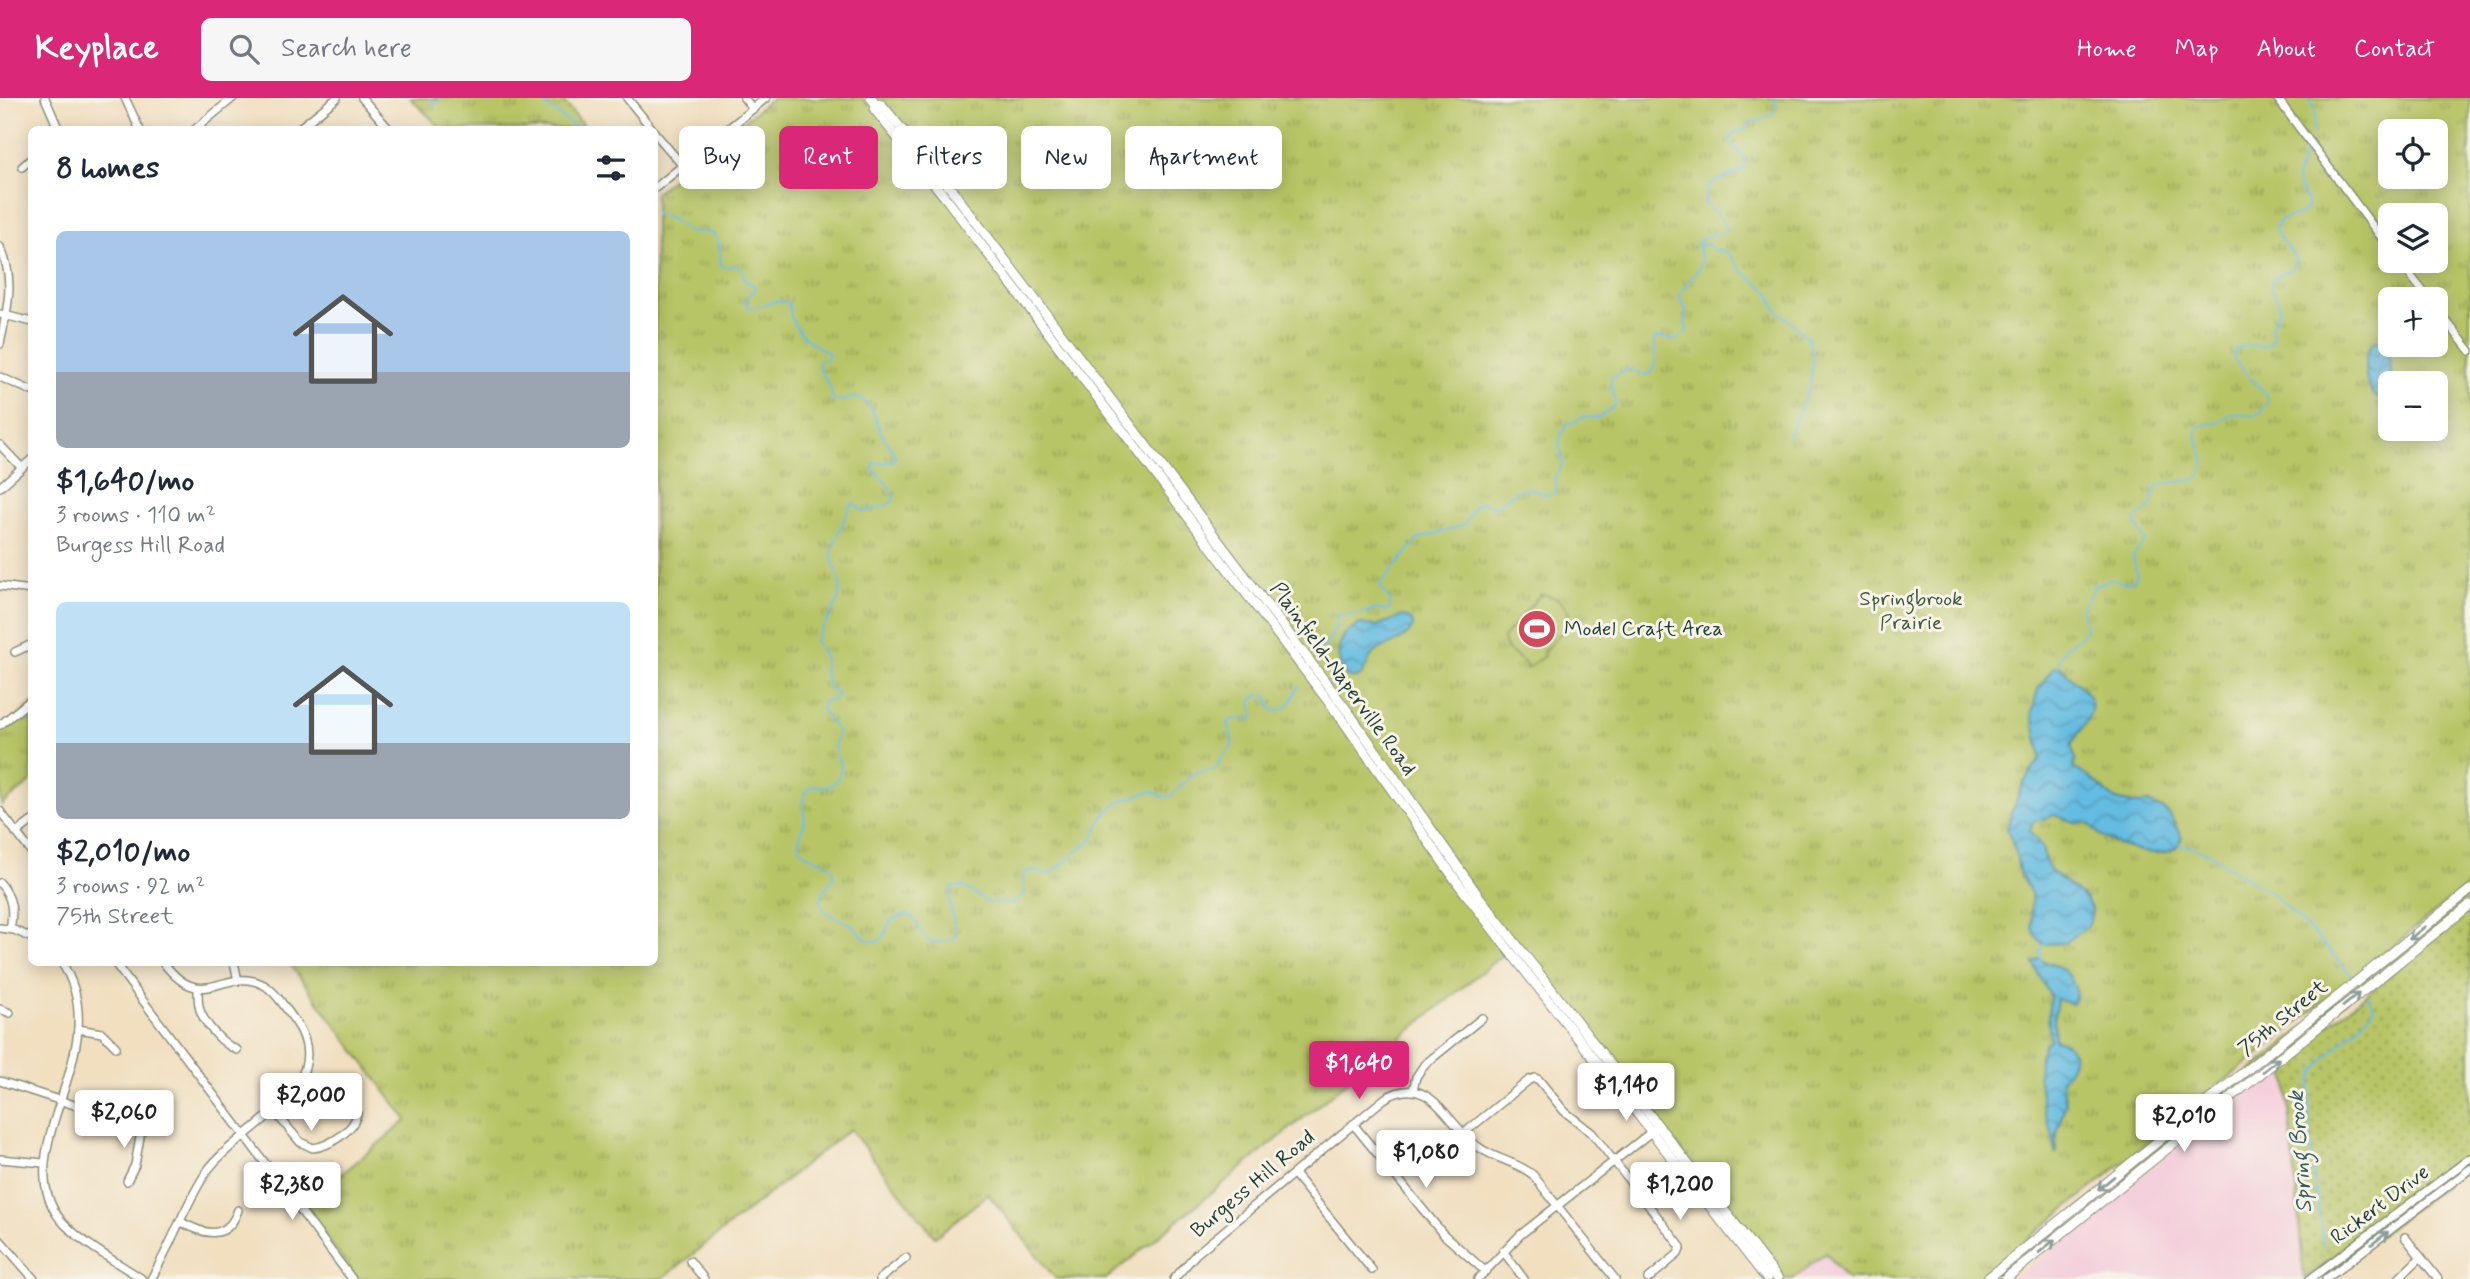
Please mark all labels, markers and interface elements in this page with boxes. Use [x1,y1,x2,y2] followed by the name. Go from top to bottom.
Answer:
[201,18,691,81] search box
[35,27,159,71] text: Keyplace
[225,30,263,68] icon: search
[281,32,412,66] text: Search here
[2077,34,2137,65] text: Home
[2175,34,2219,65] text: Map
[2257,34,2316,65] text: About
[2354,34,2435,65] text: Contact
[2378,119,2448,441] map controls
[2378,119,2448,189] button: locate
[679,126,765,189] chip: Buy
[779,126,878,189] chip: Rent
[892,126,1007,189] chip: Filters
[1021,126,1111,189] chip: New
[1125,126,1282,189] chip: Apartment
[56,149,159,188] text: 8 homes
[592,149,630,187] icon: filters
[2378,203,2448,273] button: layers
[280,276,406,402] icon: home
[2378,287,2448,357] button: +
[2378,371,2448,441] button: −
[56,462,194,501] text: $1,640/mo
[56,501,216,531] text: 3 rooms · 110 m²
[56,531,225,561] text: Burgess Hill Road
[1263,577,1423,781] street label: Plainfield-Naperville Road
[1859,585,1963,637] park label: Springbrook Prairie
[1516,608,1558,650] sports icon: Model Craft Area
[1564,615,1723,643] place label: Model Craft Area
[280,647,406,773] icon: home
[56,833,190,872] text: $2,010/mo
[56,872,205,902] text: 3 rooms · 92 m²
[56,902,174,932] text: 75th Street
[2408,925,2426,941] one-way arrow
[2232,973,2334,1063] street label: 75th Street
[2342,993,2360,1008] one-way arrow
[1302,1042,1416,1101] pin: $1,640
[1325,1049,1393,1079] text: $1,640
[2261,1057,2279,1073] one-way arrow
[1569,1063,1683,1123] pin: $1,140
[1593,1071,1659,1101] text: $1,140
[254,1074,368,1133] pin: $2,000
[276,1081,346,1111] text: $2,000
[2282,1088,2322,1214] water label: Spring Brook
[67,1090,181,1150] pin: $2,060
[2127,1094,2241,1154] pin: $2,010
[91,1098,157,1128] text: $2,060
[2152,1102,2216,1132] text: $2,010
[1185,1124,1322,1245] street label: Burgess Hill Road
[1369,1130,1483,1190] pin: $1,080
[1392,1138,1460,1168] text: $1,080
[2325,1159,2435,1251] street label: Rickert Drive
[235,1162,349,1222] pin: $2,380
[1623,1162,1737,1222] pin: $1,200
[260,1170,324,1200] text: $2,380
[1646,1170,1714,1200] text: $1,200
[2097,1176,2116,1191] one-way arrow
[2371,1230,2389,1245] one-way arrow
[2037,1238,2055,1253] one-way arrow

